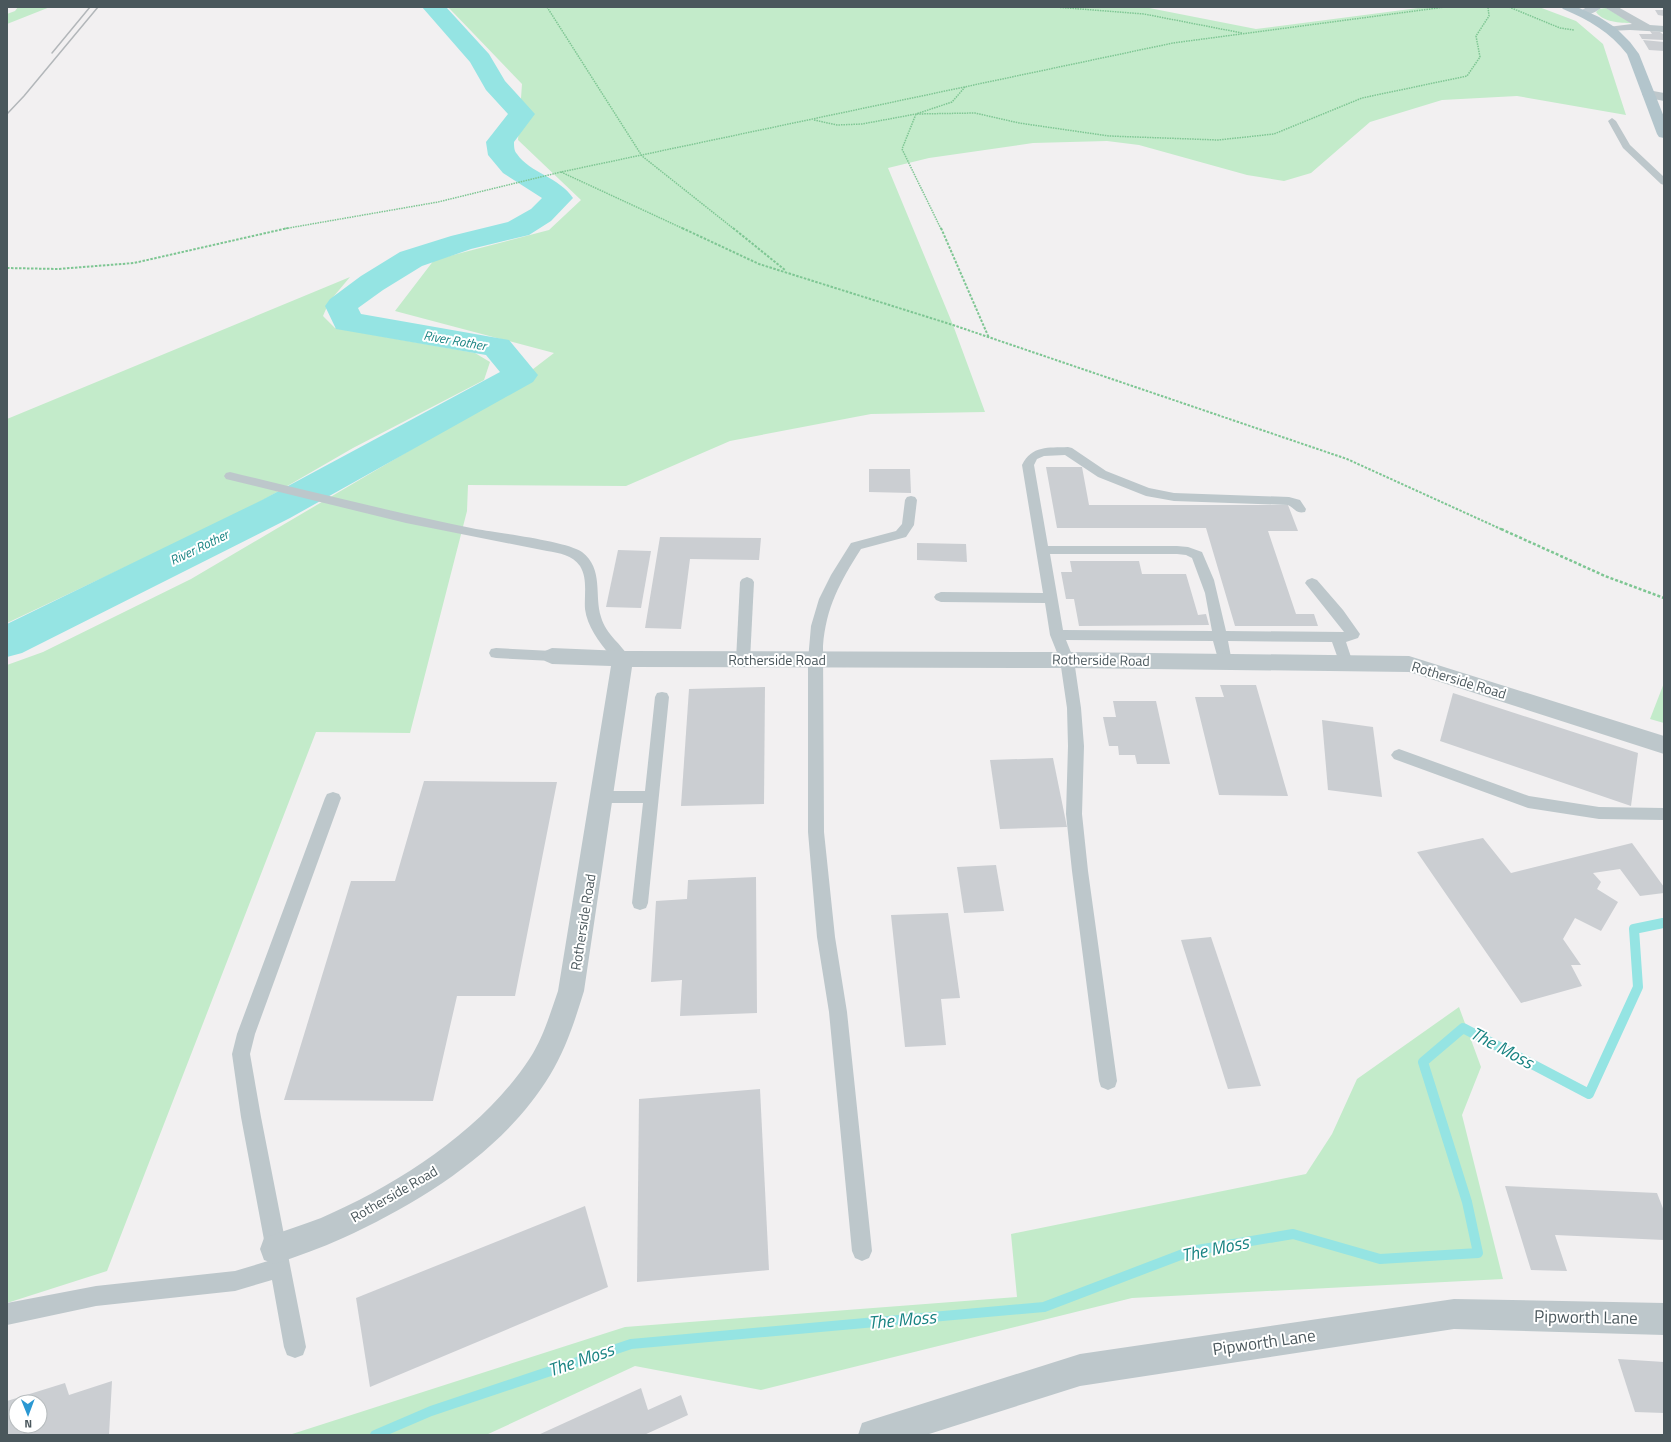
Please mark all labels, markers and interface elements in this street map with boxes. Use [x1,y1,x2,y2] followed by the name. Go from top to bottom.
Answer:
[422,325,490,356] water label: River Rother
[166,523,233,570] water label: River Rother
[1052,648,1150,671] street label: Rotherside Road
[728,649,826,670] street label: Rotherside Road
[1409,655,1509,704] street label: Rotherside Road
[564,872,601,972] street label: Rotherside Road
[1466,1020,1540,1076] water label: The Moss
[346,1160,441,1227] street label: Rotherside Road
[1179,1228,1252,1269] water label: The Moss
[867,1303,938,1336] water label: The Moss
[1534,1303,1638,1331] street label: Pipworth Lane
[1211,1322,1317,1362] street label: Pipworth Lane
[544,1335,619,1383] water label: The Moss
[8,1394,48,1434] north arrow
[24,1416,32,1432] text: N

